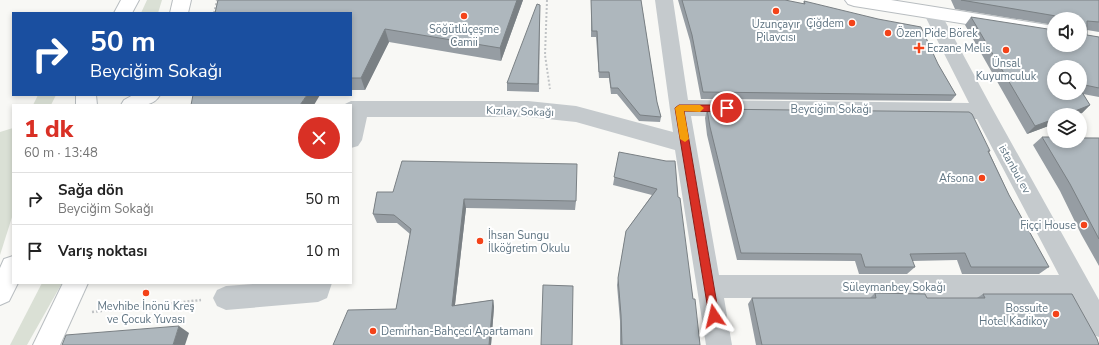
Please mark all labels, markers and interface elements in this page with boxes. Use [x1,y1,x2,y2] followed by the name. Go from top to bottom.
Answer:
[771,6,781,16] marker: Uzunçayır Pilavcısı
[459,11,469,21] marker: Söğütlüçeşme Camii
[1047,12,1087,148] map controls
[1047,12,1087,52] button: sound
[806,16,844,31] place label: Çiğdem
[752,17,800,45] place label: Uzunçayır Pilavcısı
[847,18,857,28] marker: Çiğdem
[429,22,499,50] place label: Söğütlüçeşme Camii
[90,23,156,61] text: 50 m
[896,26,978,41] place label: Özen Pide Börek
[24,28,76,80] icon: right
[883,28,893,38] marker: Özen Pide Börek
[927,41,991,56] place label: Eczane Melis
[914,43,924,53] marker: Eczane Melis
[1001,45,1011,55] marker: Ünsal Kuyumculuk
[976,56,1037,84] place label: Ünsal Kuyumculuk
[90,59,222,83] text: Beyciğim Sokağı
[1047,60,1087,100] button: search
[710,91,744,125] pin
[716,97,738,119] icon: arrive
[791,102,871,117] street label: Beyciğim Sokağı
[486,103,554,120] street label: Kızılay Sokağı
[1047,108,1087,148] button: layers
[24,113,73,145] text: 1 dk
[298,117,340,159] button: close
[995,142,1034,197] street label: istanbul ev
[24,144,98,162] text: 60 m · 13:48
[939,171,974,186] place label: Afsona
[977,173,987,183] marker: Afsona
[58,180,123,200] text: Sağa dön
[24,188,46,210] icon: right
[305,189,340,209] text: 50 m
[58,200,154,218] text: Beyciğim Sokağı
[1020,218,1076,233] place label: Fiççi House
[1079,220,1089,230] marker: Fiççi House
[488,228,570,256] place label: İhsan Sungu İlköğretim Okulu
[475,236,485,246] marker: İhsan Sungu İlköğretim Okulu
[24,240,46,262] icon: arrive
[58,241,147,261] text: Varış noktası
[305,241,340,261] text: 10 m
[843,280,945,295] street label: Süleymanbey Sokağı
[141,288,151,298] marker: Mevhibe İnönü Kreş ve Çocuk Yuvası
[693,295,735,337] position arrow
[97,299,195,327] place label: Mevhibe İnönü Kreş ve Çocuk Yuvası
[979,301,1048,329] place label: Bossuite Hotel Kadikoy
[1051,309,1061,319] marker: Bossuite Hotel Kadikoy
[381,324,533,339] place label: Demirhan-Bahçeci Apartamanı
[368,326,378,336] marker: Demirhan-Bahçeci Apartamanı

